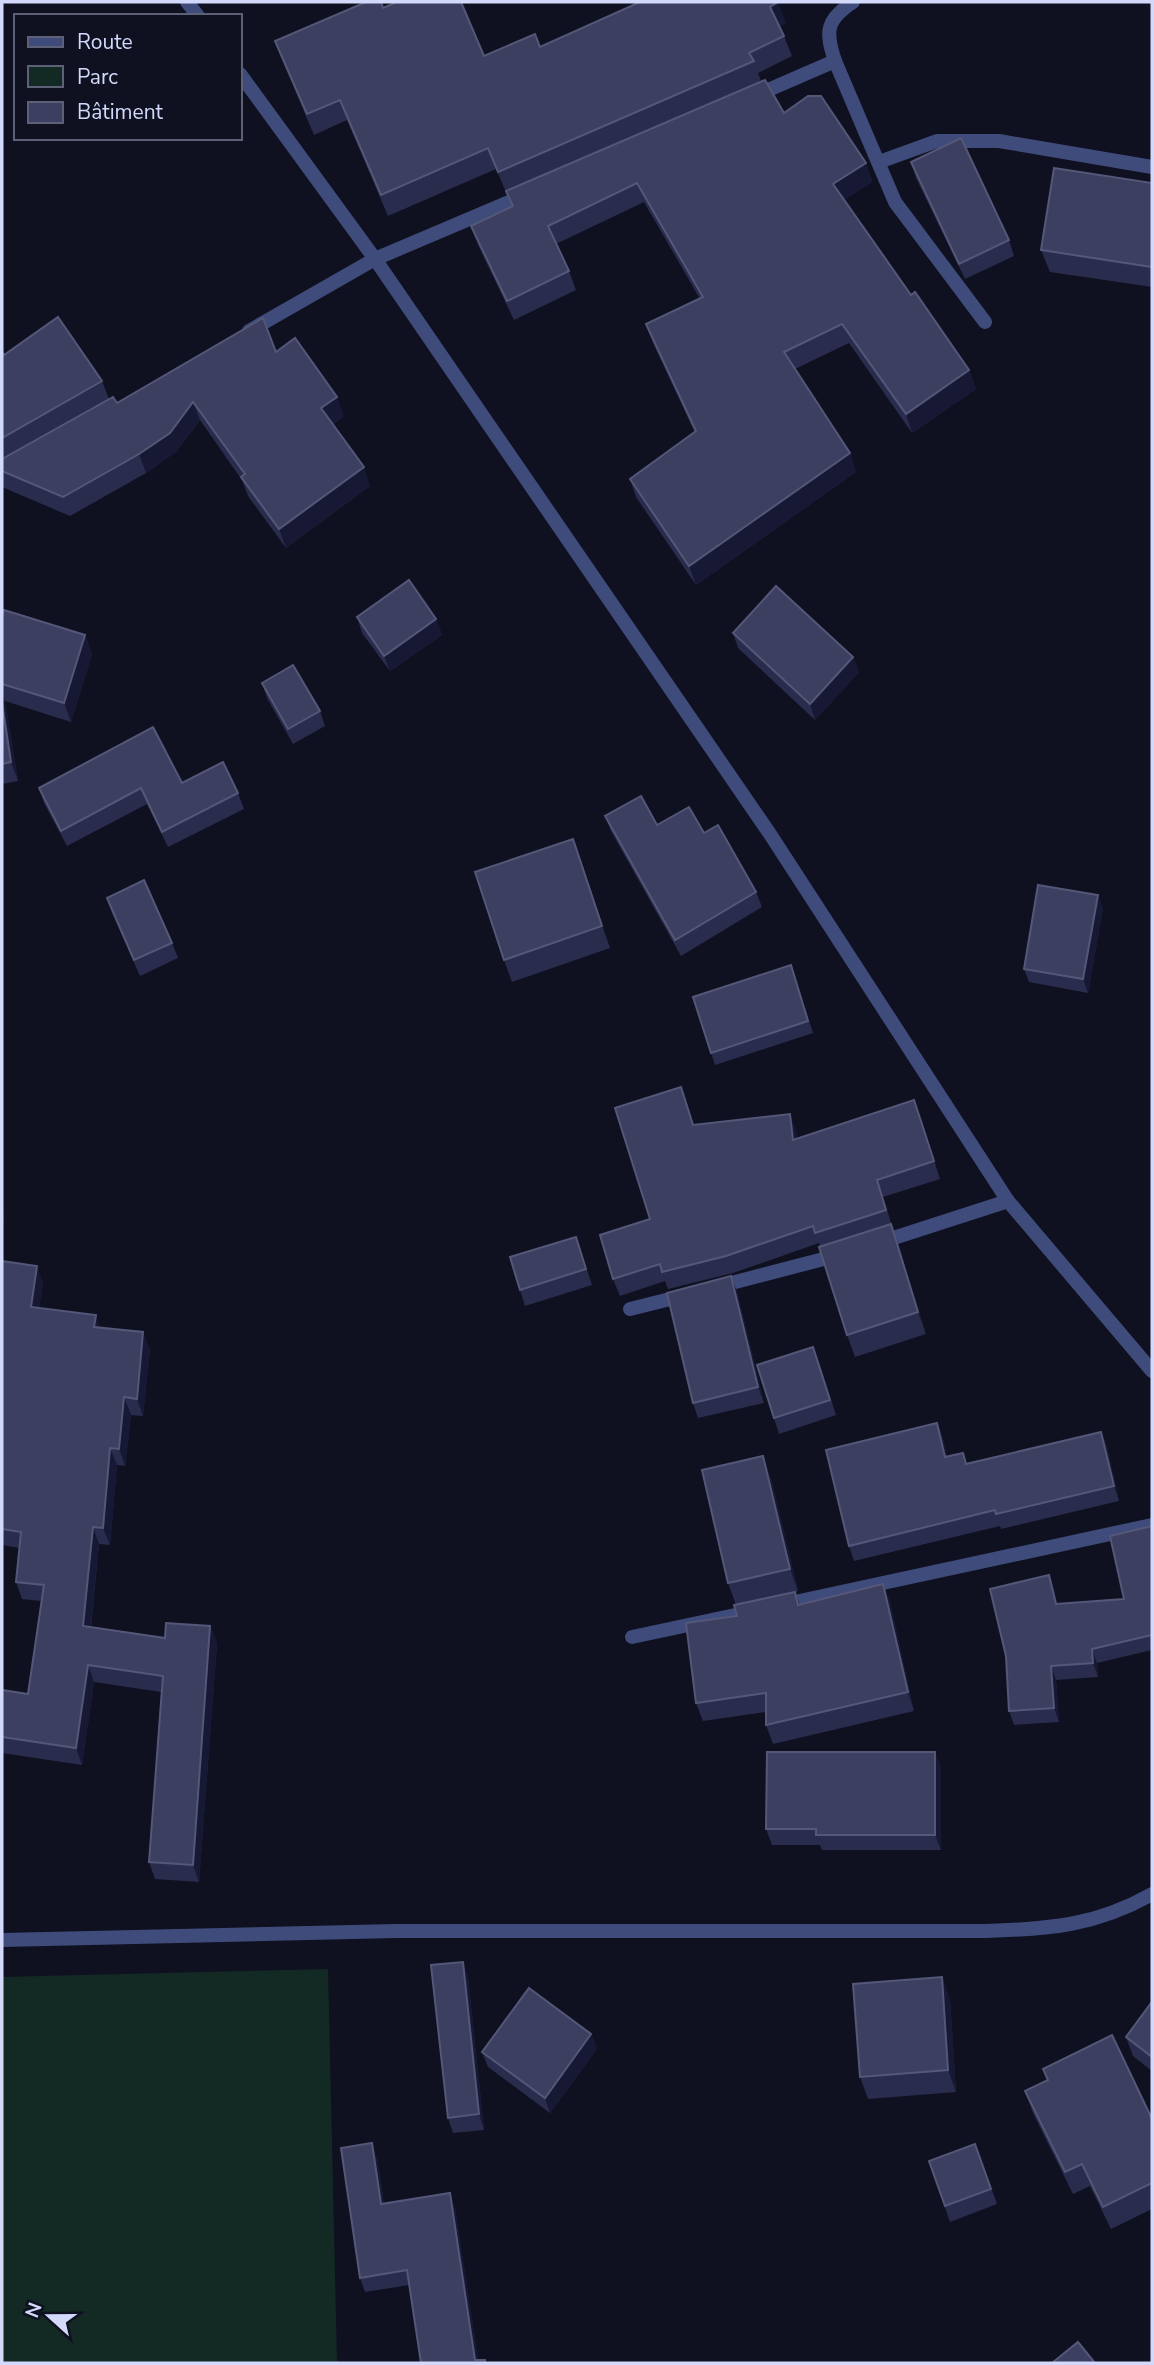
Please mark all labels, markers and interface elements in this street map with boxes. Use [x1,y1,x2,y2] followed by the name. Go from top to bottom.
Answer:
[14,14,242,140] legend
[77,28,133,56] text: Route
[77,63,118,91] text: Parc
[77,98,164,126] text: Bâtiment
[14,2281,84,2351] north arrow
[19,2299,49,2322] text: N

